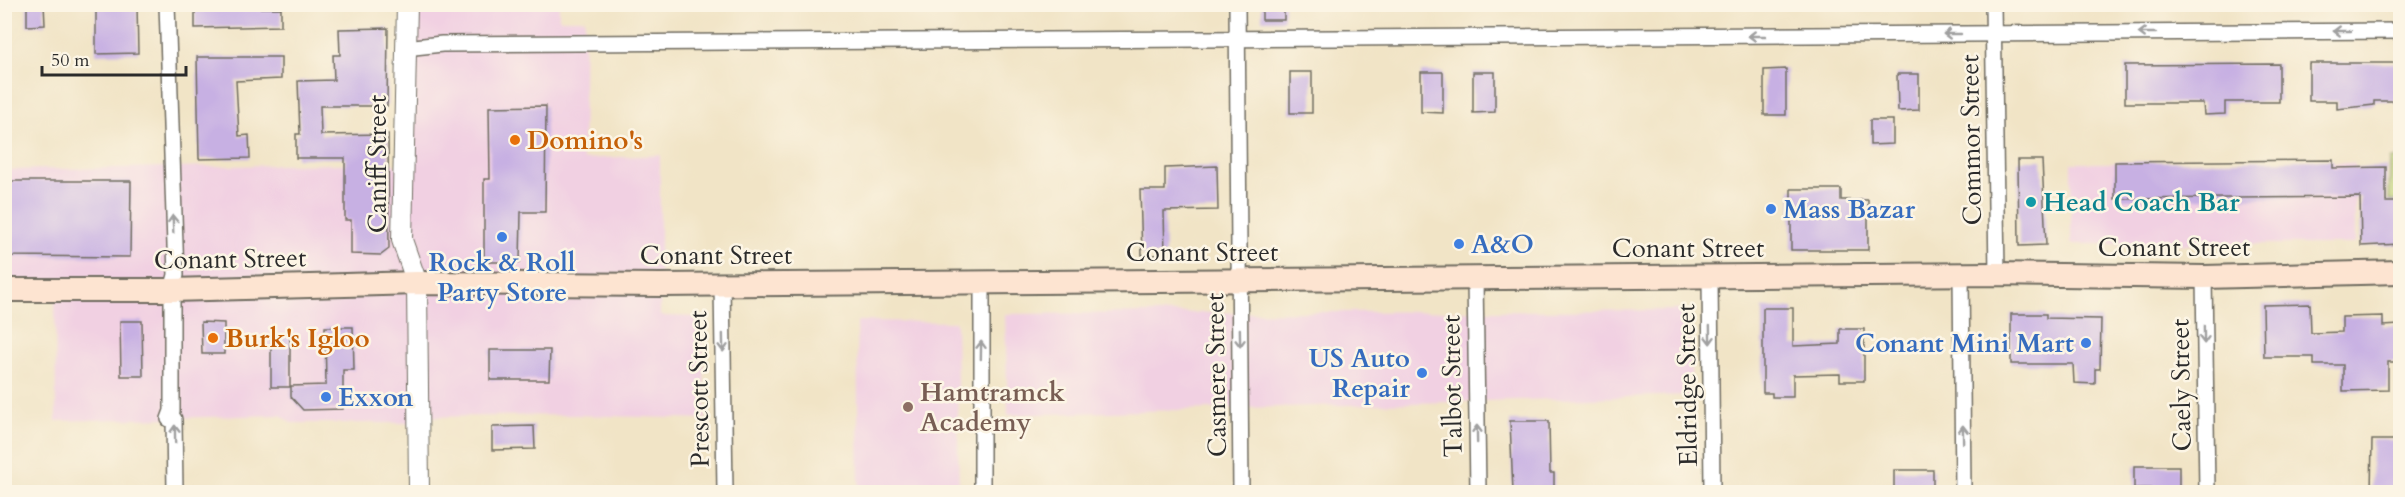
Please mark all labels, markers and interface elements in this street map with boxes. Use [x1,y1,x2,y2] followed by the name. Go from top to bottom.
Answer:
[2333,26,2353,37] one-way arrow
[2138,27,2158,39] one-way arrow
[1943,28,1963,40] one-way arrow
[1748,30,1768,42] one-way arrow
[42,39,186,77] scale bar
[51,48,90,73] text: 50 m
[1952,54,1990,226] street label: Commor Street
[360,95,395,233] street label: Caniff Street
[527,123,643,158] place label: Domino's
[508,133,522,147] marker: Domino's
[2043,185,2240,220] place label: Head Coach Bar
[1783,192,1916,227] place label: Mass Bazar
[2024,195,2038,209] marker: Head Coach Bar
[1764,202,1778,216] marker: Mass Bazar
[168,215,179,235] one-way arrow
[1471,227,1534,262] place label: A&O
[495,230,509,244] marker: Rock & Roll Party Store
[2098,230,2250,265] street label: Conant Street
[1612,231,1764,266] street label: Conant Street
[1126,235,1278,270] street label: Conant Street
[1452,237,1466,251] marker: A&O
[640,238,792,273] street label: Conant Street
[153,240,307,278] street label: Conant Street
[429,245,576,310] place label: Rock & Roll Party Store
[1197,292,1235,458] street label: Casmere Street
[1668,303,1706,467] street label: Eldridge Street
[680,310,718,468] street label: Prescott Street
[1433,314,1471,458] street label: Talbot Street
[2162,318,2200,452] street label: Caely Street
[225,321,370,356] place label: Burk's Igloo
[1704,325,1716,345] one-way arrow
[2199,325,2210,345] one-way arrow
[1855,326,2074,361] place label: Conant Mini Mart
[1234,328,1246,348] one-way arrow
[206,331,220,345] marker: Burk's Igloo
[717,332,729,352] one-way arrow
[2079,336,2093,350] marker: Conant Mini Mart
[976,341,987,361] one-way arrow
[1309,341,1411,406] place label: US Auto Repair
[1415,366,1429,380] marker: US Auto Repair
[920,375,1066,440] place label: Hamtramck Academy
[338,380,414,415] place label: Exxon
[319,390,333,404] marker: Exxon
[901,400,915,414] marker: Hamtramck Academy
[169,425,180,445] one-way arrow
[1471,425,1483,445] one-way arrow
[1957,425,1968,445] one-way arrow

